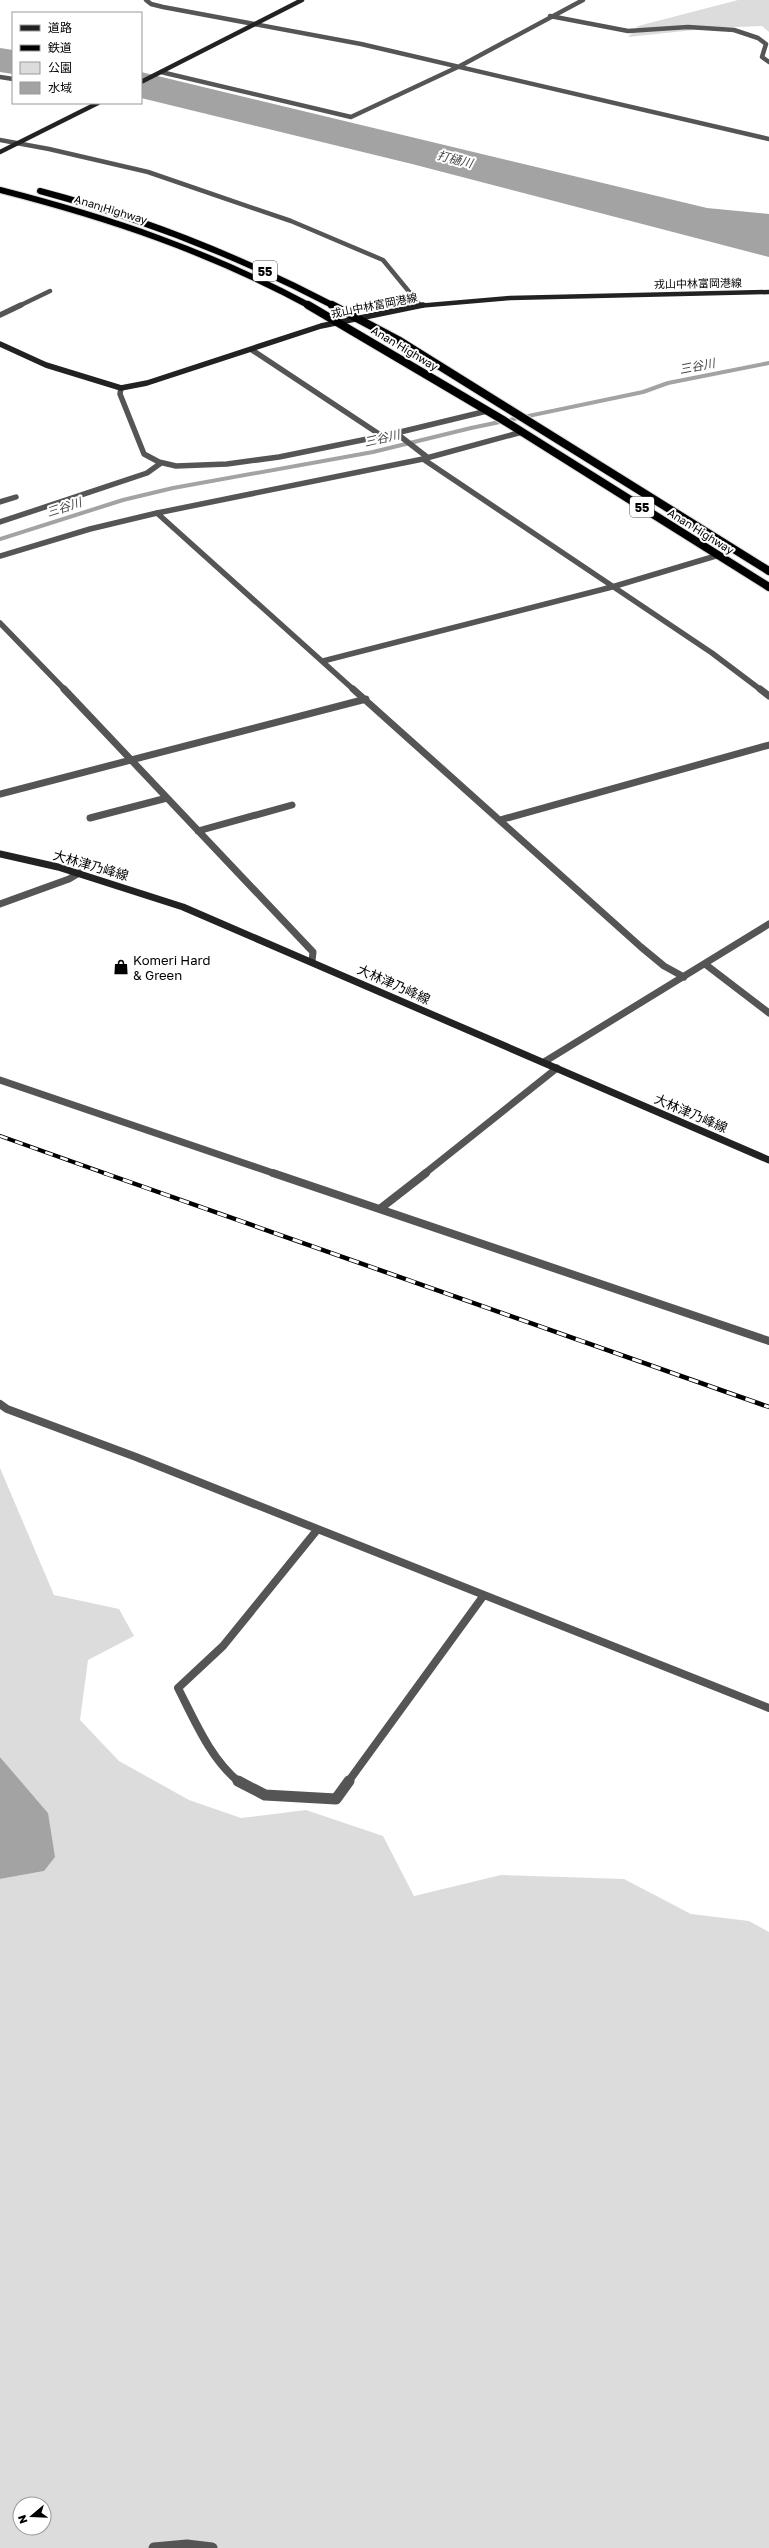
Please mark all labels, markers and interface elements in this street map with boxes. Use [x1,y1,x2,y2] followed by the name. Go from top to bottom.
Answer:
[12,12,142,104] legend
[48,20,72,35] text: 道路
[48,40,72,55] text: 鉄道
[48,60,72,75] text: 公園
[48,80,72,95] text: 水域
[436,147,476,171] water label: 打樋川
[73,192,149,226] street label: Anan Highway
[253,261,277,281] road number: 55
[654,276,742,290] street label: 戎山中林富岡港線
[330,290,418,320] street label: 戎山中林富岡港線
[369,323,441,373] street label: Anan Highway
[678,355,718,377] water label: 三谷川
[363,426,403,449] water label: 三谷川
[45,494,85,520] water label: 三谷川
[630,497,654,517] road number: 55
[666,505,736,557] street label: Anan Highway
[51,847,131,883] street label: 大林津乃峰線
[133,952,211,983] place label: Komeri Hard & Green
[112,958,130,976] shop icon: Komeri Hard & Green
[355,961,433,1007] street label: 大林津乃峰線
[652,1090,730,1136] street label: 大林津乃峰線
[12,2496,52,2536] north arrow
[15,2513,30,2525] text: N

